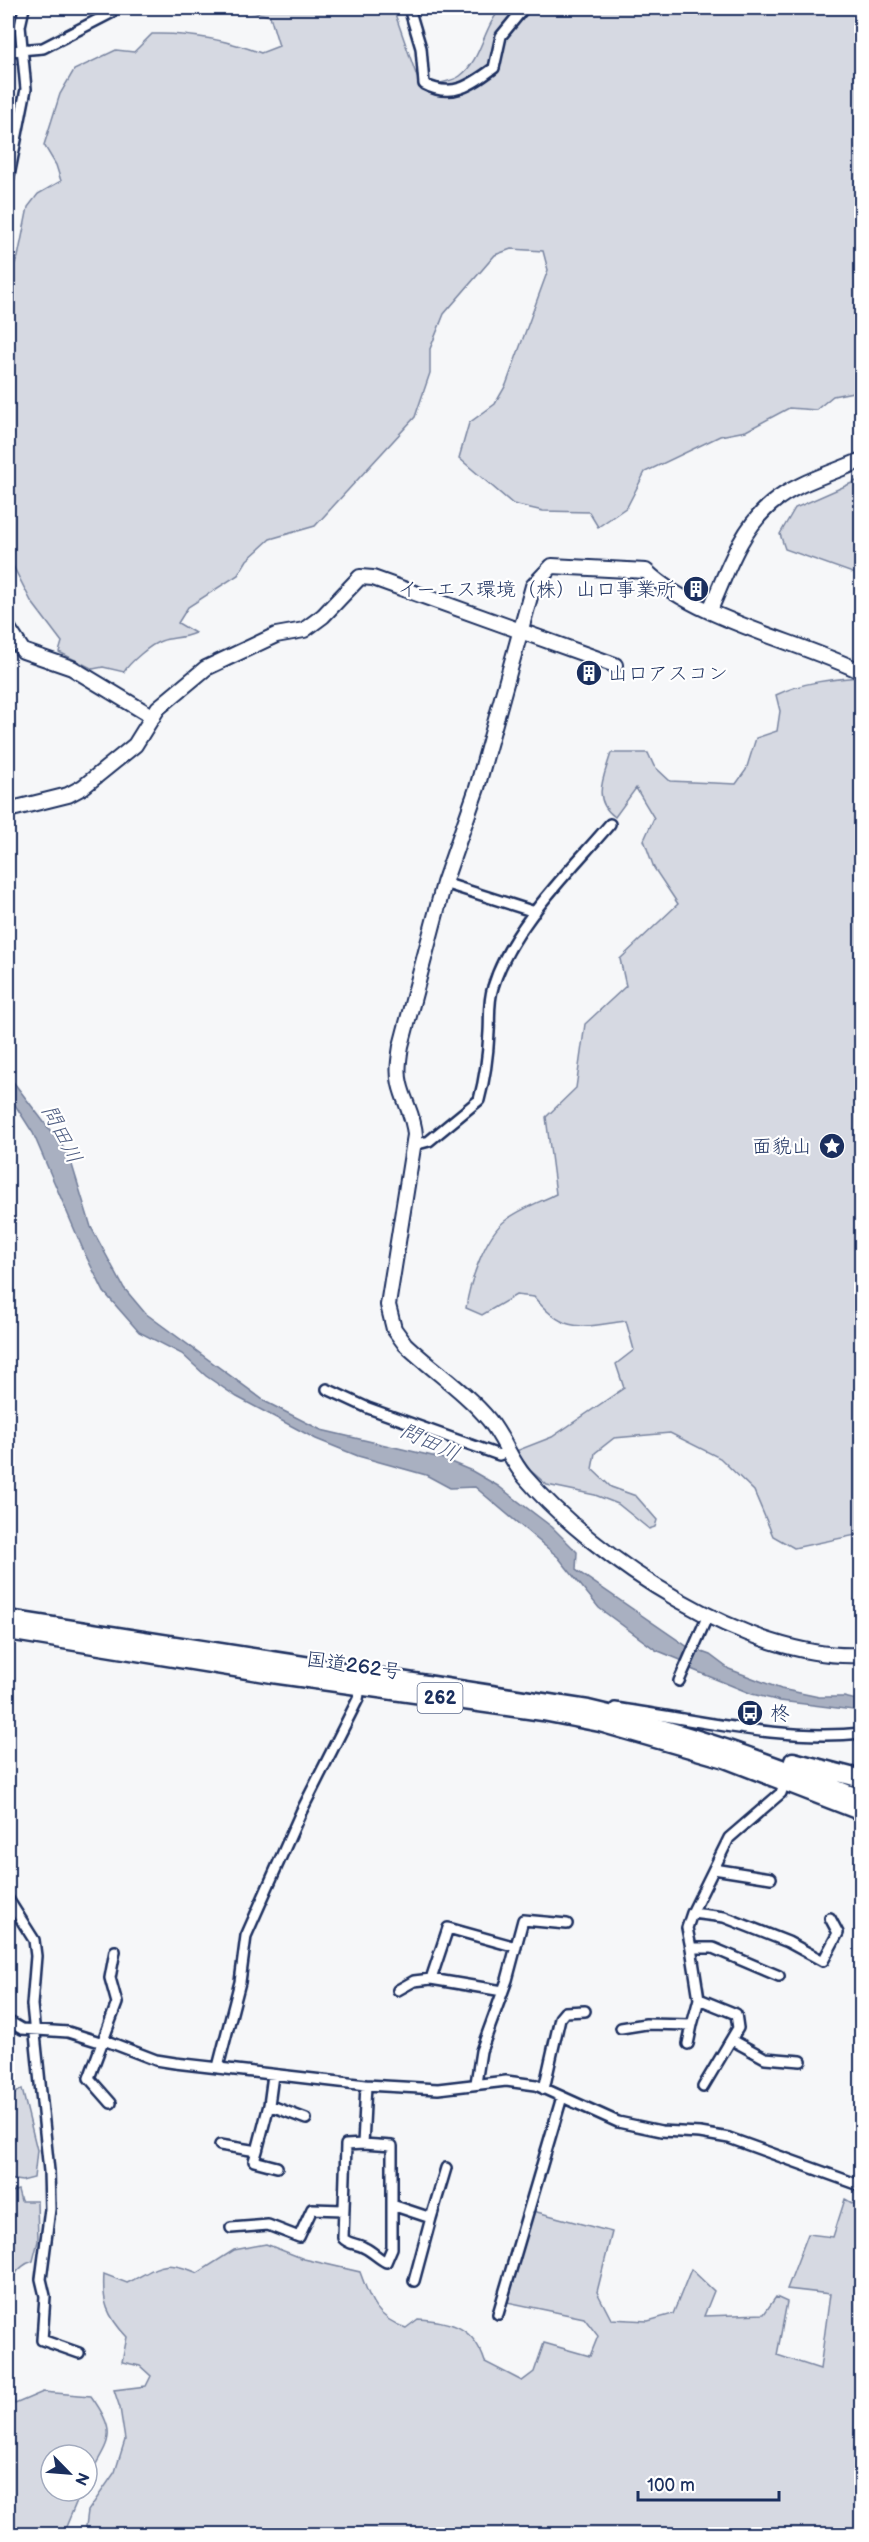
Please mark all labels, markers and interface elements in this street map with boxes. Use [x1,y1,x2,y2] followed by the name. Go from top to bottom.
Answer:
[681,574,711,604] building icon: イーエス環境（株）山口事業所
[398,578,676,602] place label: イーエス環境（株）山口事業所
[574,658,604,688] building icon: 山口アスコン
[608,662,728,686] place label: 山口アスコン
[36,1100,87,1168] water label: 問田川
[817,1131,847,1161] place icon: 面貌山
[752,1135,812,1159] place label: 面貌山
[396,1418,464,1467] water label: 問田川
[305,1647,403,1685] street label: 国道262号
[418,1683,462,1713] road number: 262
[735,1698,765,1728] bus stop icon: 柊
[770,1702,790,1726] place label: 柊
[39,2443,99,2503] north arrow
[638,2464,779,2502] scale bar
[70,2469,92,2488] text: N
[647,2475,695,2496] text: 100 m

